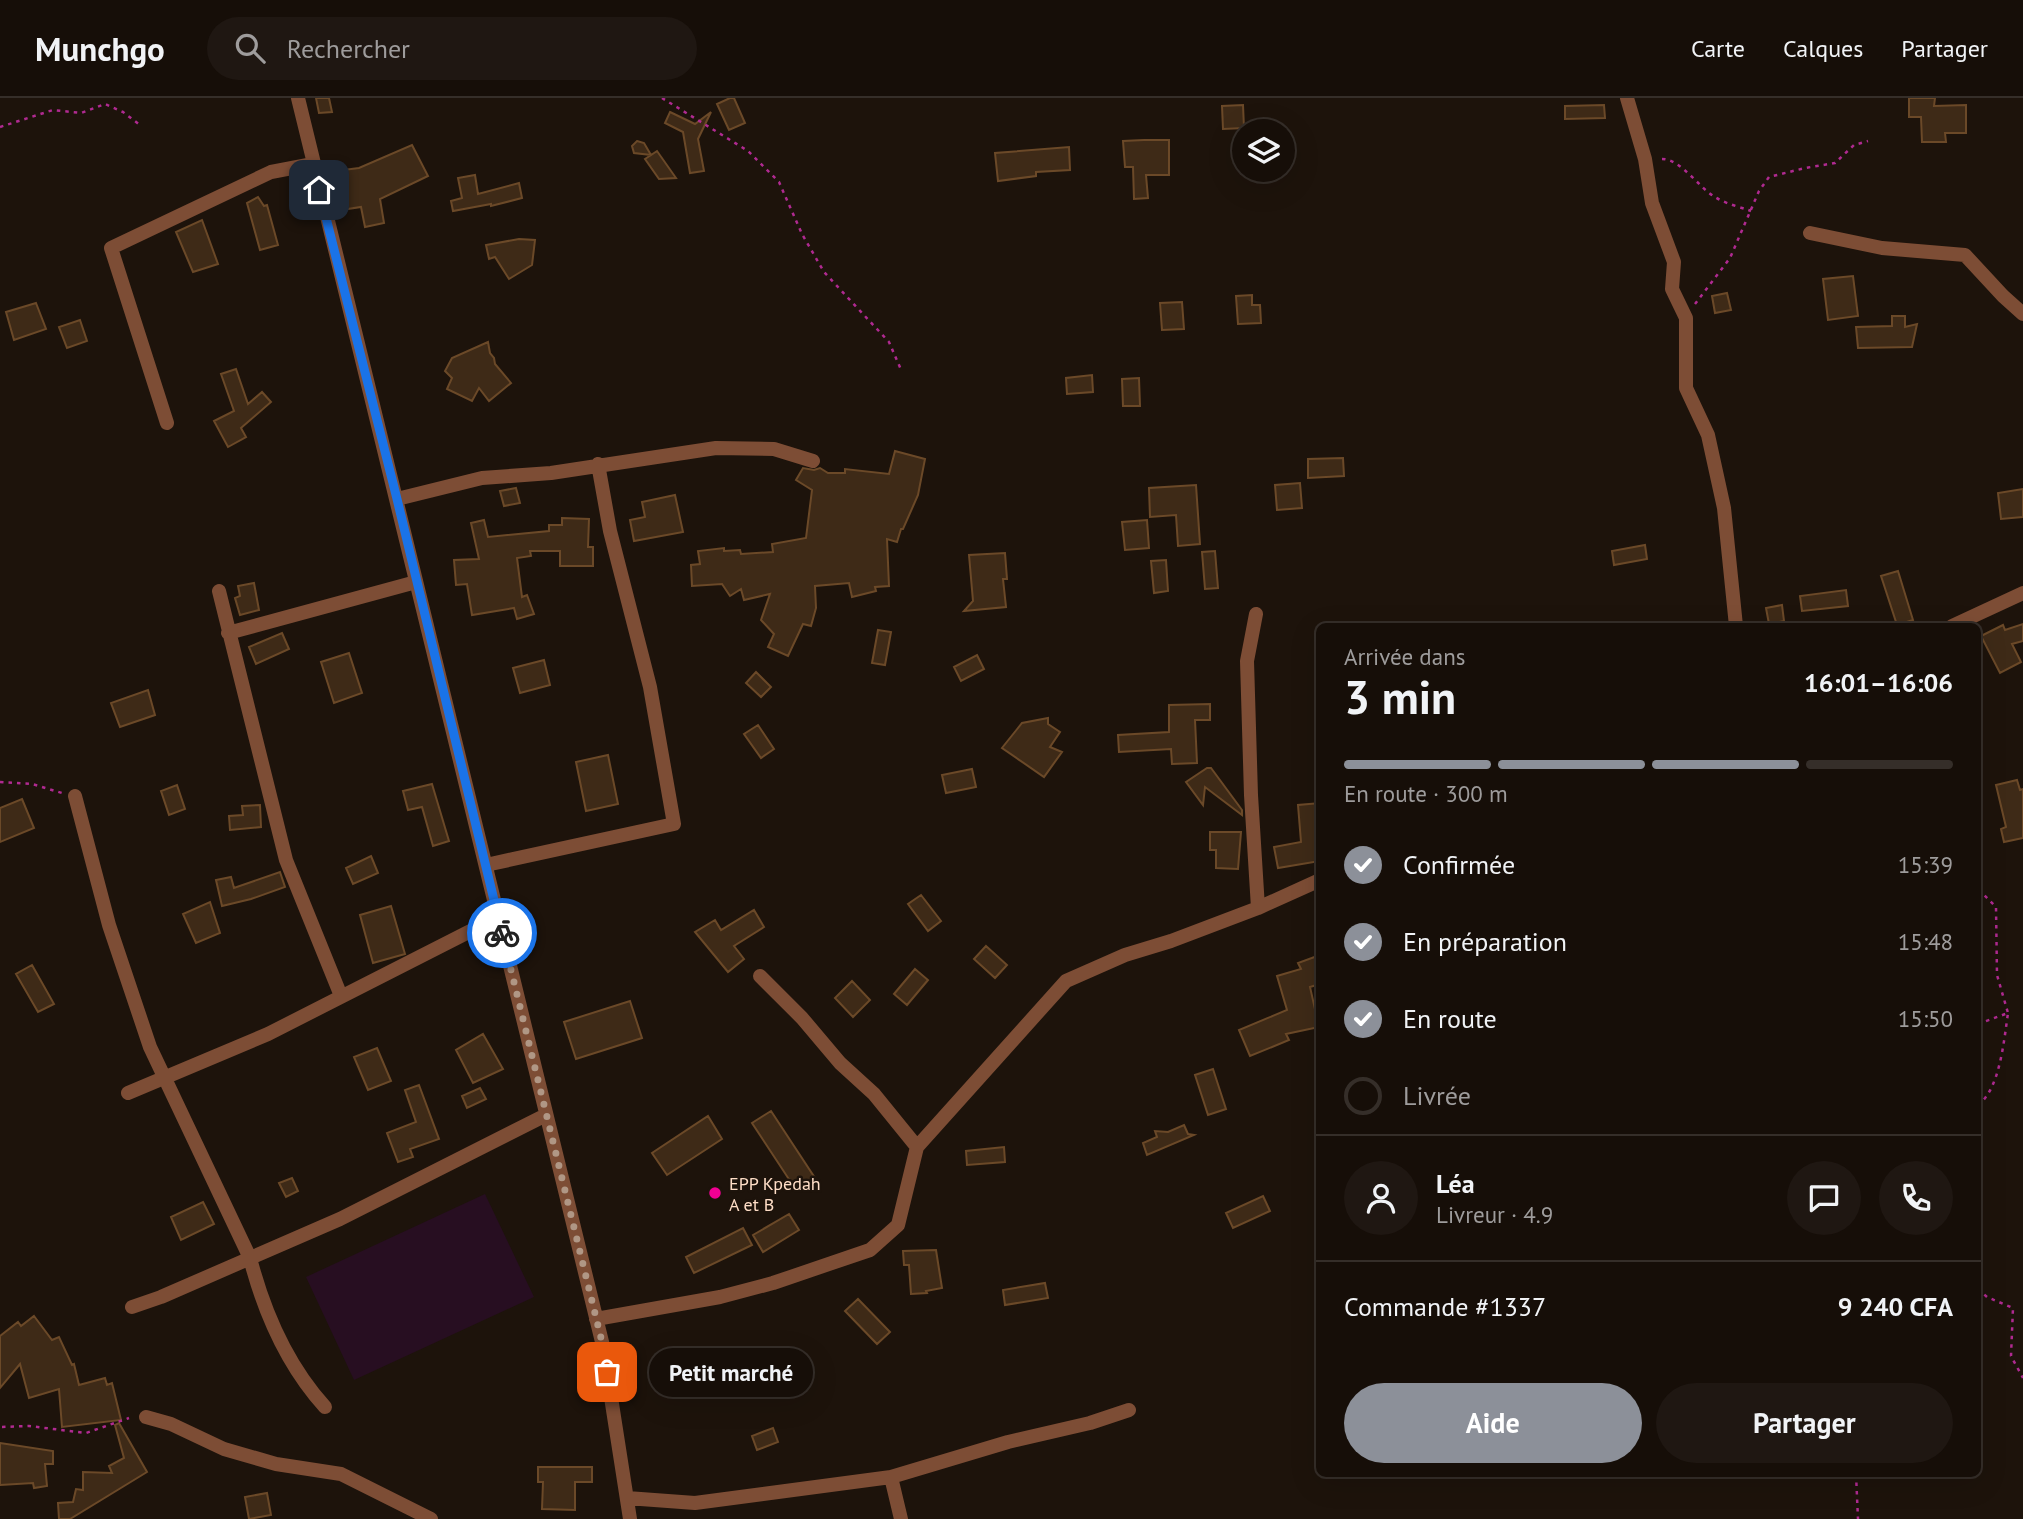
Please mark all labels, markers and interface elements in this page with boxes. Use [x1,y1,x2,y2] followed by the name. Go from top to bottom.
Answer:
[207,17,697,80] search box
[35,27,165,70] text: Munchgo
[231,29,269,67] icon: search
[287,32,410,65] text: Rechercher
[1691,33,1745,64] text: Carte
[1783,33,1863,64] text: Calques
[1901,33,1988,64] text: Partager
[1232,119,1295,182] map controls
[1232,119,1295,182] button: layers
[289,160,349,220] pin
[300,171,338,209] icon: home
[1344,642,1465,671] text: Arrivée dans
[1804,666,1953,699] text: 16:01–16:06
[1344,667,1456,727] text: 3 min
[1344,779,1508,808] text: En route · 300 m
[1344,846,1382,884] icon: check
[1403,848,1515,881] text: Confirmée
[1898,850,1953,879] text: 15:39
[467,898,537,968] courier
[483,914,521,952] icon: bike
[1344,923,1382,961] icon: check
[1403,925,1567,958] text: En préparation
[1898,927,1953,956] text: 15:48
[1344,1000,1382,1038] icon: check
[1403,1002,1497,1035] text: En route
[1898,1004,1953,1033] text: 15:50
[1403,1079,1471,1112] text: Livrée
[1344,1161,1418,1235] button: person
[1787,1161,1861,1235] button: chat
[1879,1161,1953,1235] button: phone
[1436,1167,1475,1200] text: Léa
[729,1172,821,1216] place label: EPP Kpedah A et B
[707,1185,723,1201] marker: EPP Kpedah A et B
[1436,1200,1553,1229] text: Livreur · 4.9
[1344,1290,1546,1323] text: Commande #1337
[1838,1290,1953,1323] text: 9 240 CFA
[577,1342,637,1402] pin
[649,1348,814,1396] callout: Petit marché
[588,1353,626,1391] icon: bag
[669,1358,793,1387] text: Petit marché
[1344,1383,1642,1463] button: Aide
[1656,1383,1953,1463] button: Partager

